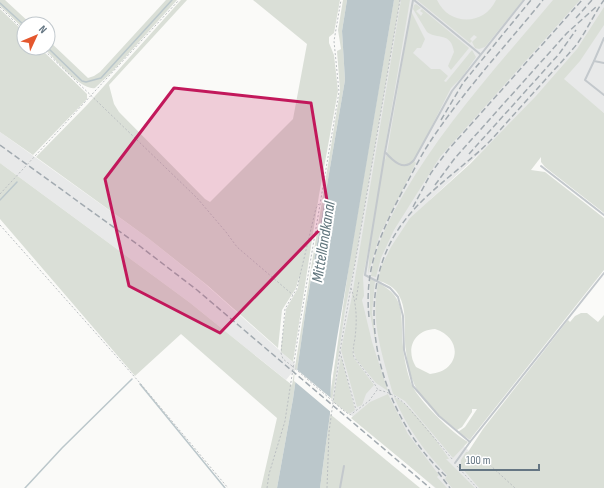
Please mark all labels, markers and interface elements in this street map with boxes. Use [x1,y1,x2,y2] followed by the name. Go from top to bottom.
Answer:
[16,16,56,56] north arrow
[36,23,50,36] text: N
[308,199,340,284] water label: Mittellandkanal
[460,446,539,472] scale bar
[466,453,491,468] text: 100 m

